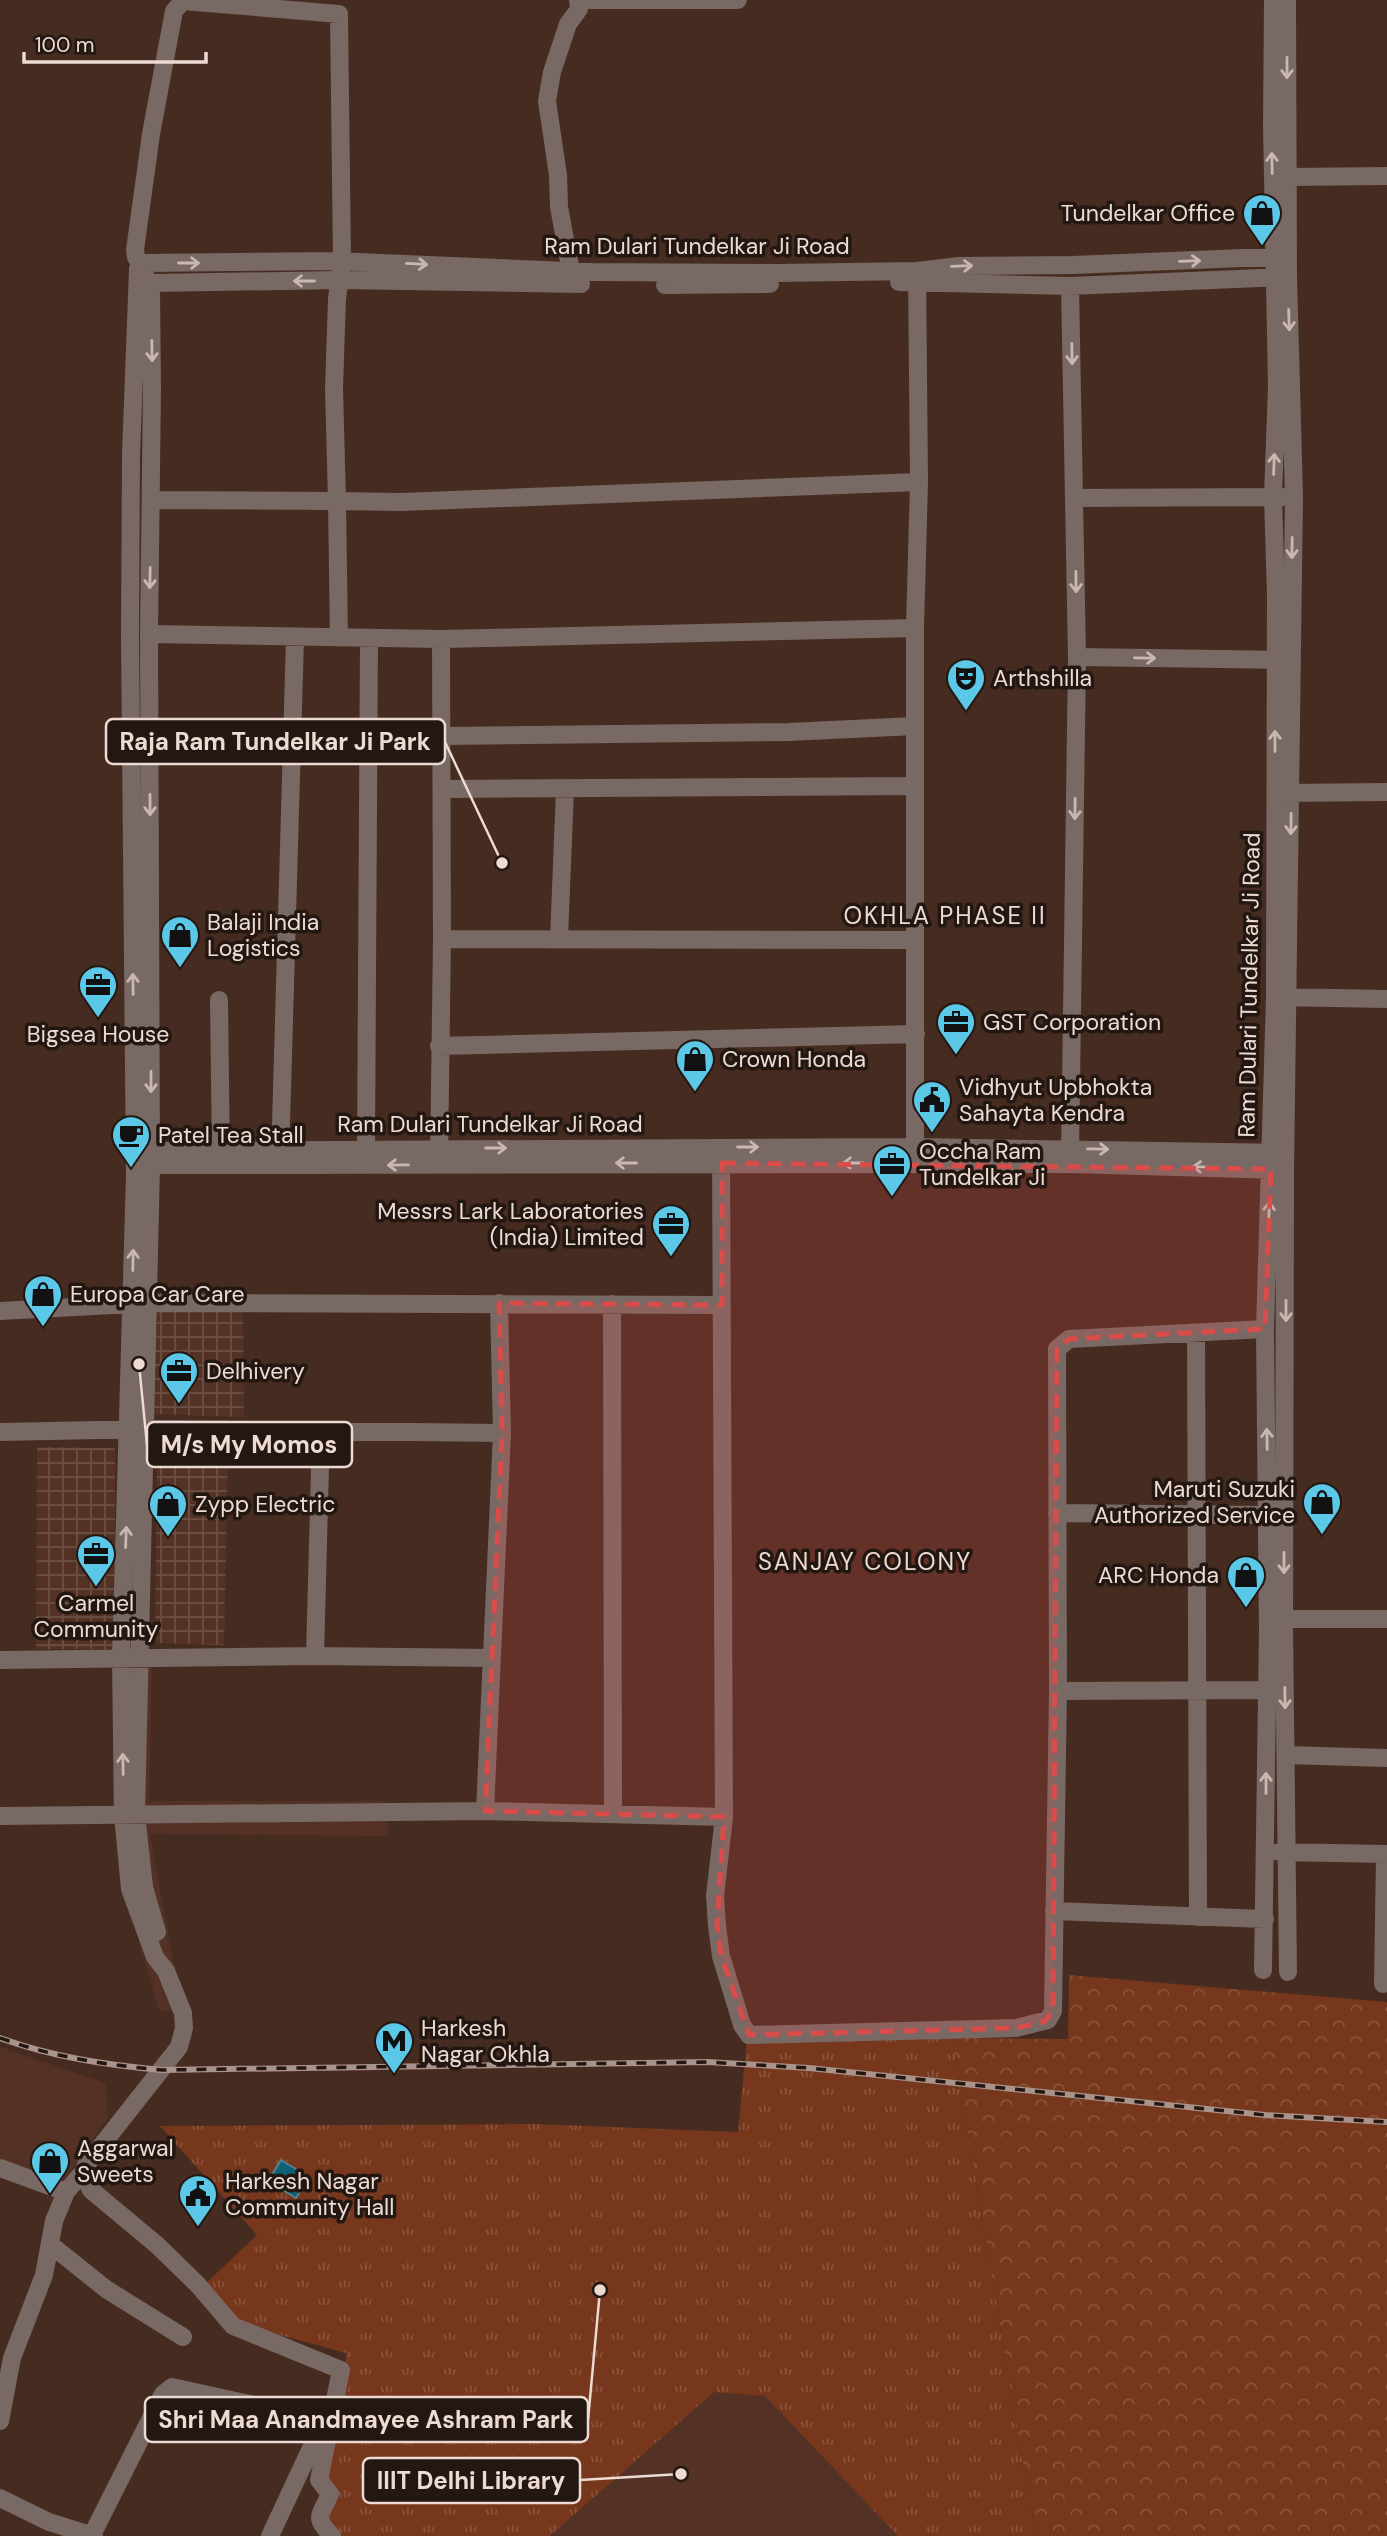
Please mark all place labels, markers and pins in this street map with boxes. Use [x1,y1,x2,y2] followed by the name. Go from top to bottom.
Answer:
[1241,192,1283,247] shop icon: Tundelkar Office
[1061,198,1235,228] place label: Tundelkar Office
[945,657,987,712] theatre icon: Arthshilla
[993,663,1092,693] place label: Arthshilla
[106,719,445,764] callout: Raja Ram Tundelkar Ji Park
[207,907,319,963] place label: Balaji India Logistics
[159,914,201,969] shop icon: Balaji India Logistics
[77,964,119,1019] office icon: Bigsea House
[935,1001,977,1056] office icon: GST Corporation
[983,1007,1161,1037] place label: GST Corporation
[27,1019,169,1049] place label: Bigsea House
[674,1038,716,1093] shop icon: Crown Honda
[722,1044,866,1074] place label: Crown Honda
[959,1072,1152,1128] place label: Vidhyut Upbhokta Sahayta Kendra
[911,1079,953,1134] public building icon: Vidhyut Upbhokta Sahayta Kendra
[110,1114,152,1169] cafe icon: Patel Tea Stall
[158,1120,304,1150] place label: Patel Tea Stall
[919,1136,1045,1192] place label: Occha Ram Tundelkar Ji
[871,1143,913,1198] office icon: Occha Ram Tundelkar Ji
[377,1196,644,1252] place label: Messrs Lark Laboratories (India) Limited
[650,1203,692,1258] office icon: Messrs Lark Laboratories (India) Limited
[22,1273,64,1328] shop icon: Europa Car Care
[70,1279,245,1309] place label: Europa Car Care
[158,1350,200,1405] office icon: Delhivery
[206,1356,305,1386] place label: Delhivery
[147,1422,352,1467] callout: M/s My Momos
[1094,1474,1295,1530] place label: Maruti Suzuki Authorized Service
[1301,1481,1343,1536] shop icon: Maruti Suzuki Authorized Service
[147,1483,189,1538] shop icon: Zypp Electric
[195,1489,335,1519] place label: Zypp Electric
[75,1533,117,1588] office icon: Carmel Community
[1225,1554,1267,1609] shop icon: ARC Honda
[1098,1560,1219,1590] place label: ARC Honda
[34,1588,159,1644] place label: Carmel Community
[421,2013,550,2069] place label: Harkesh Nagar Okhla
[373,2020,415,2075] metro station icon: Harkesh Nagar Okhla
[77,2133,174,2189] place label: Aggarwal Sweets
[29,2140,71,2195] shop icon: Aggarwal Sweets
[225,2166,394,2222] place label: Harkesh Nagar Community Hall
[177,2173,219,2228] public building icon: Harkesh Nagar Community Hall
[145,2397,588,2442] callout: Shri Maa Anandmayee Ashram Park
[363,2458,580,2503] callout: IIIT Delhi Library

